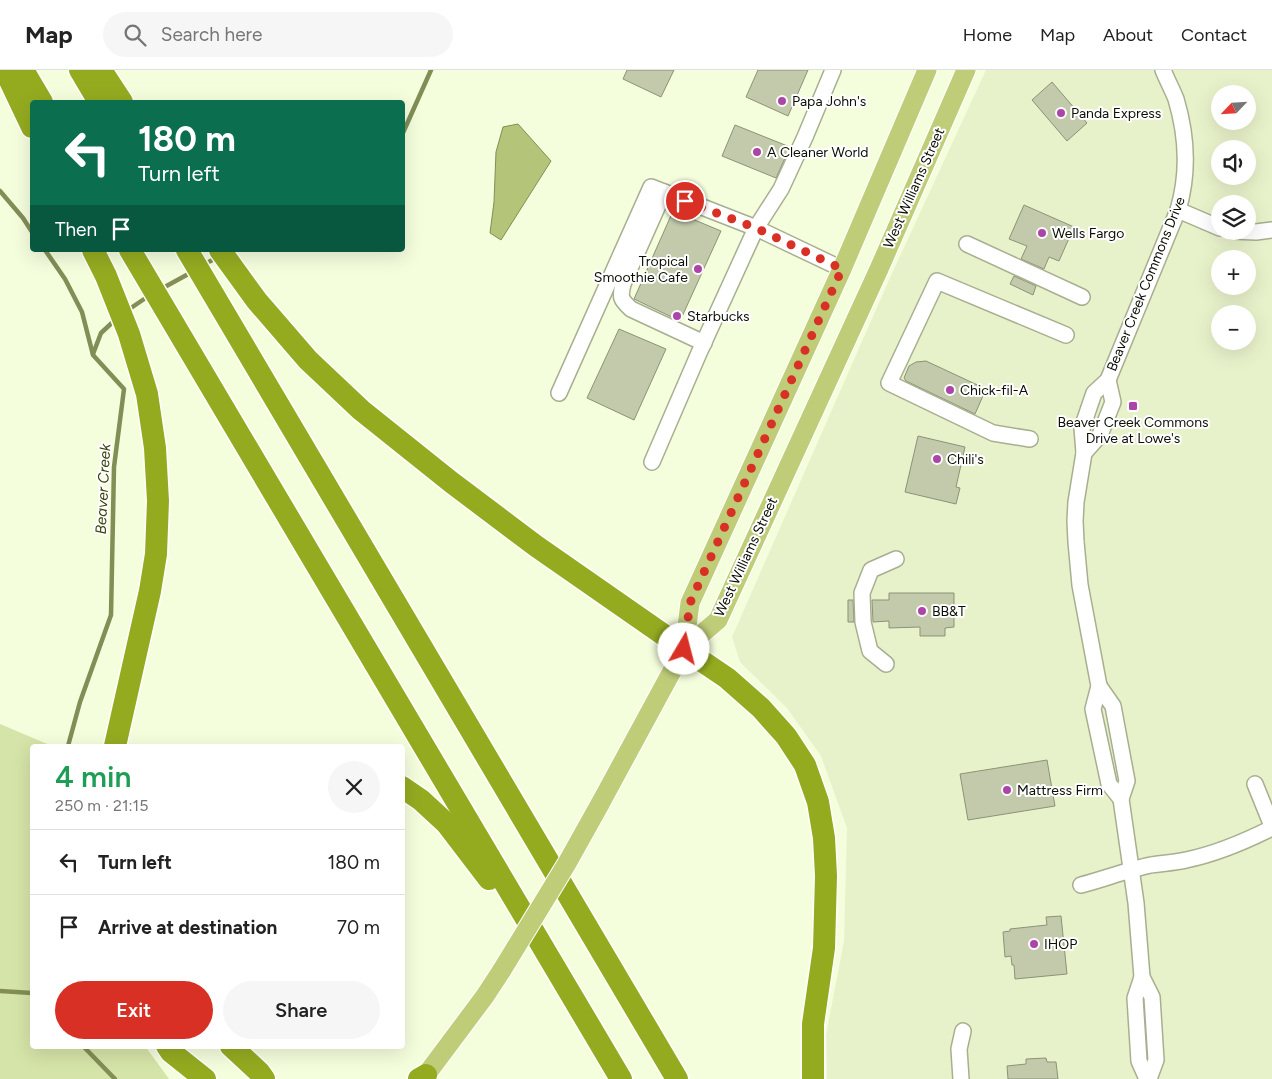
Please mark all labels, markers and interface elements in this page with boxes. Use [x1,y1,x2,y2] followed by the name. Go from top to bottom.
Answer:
[103,12,453,57] search box
[25,20,73,49] text: Map
[121,21,149,49] icon: search
[161,23,262,46] text: Search here
[963,24,1012,46] text: Home
[1040,24,1075,46] text: Map
[1103,24,1153,46] text: About
[1181,24,1247,46] text: Contact
[1211,85,1256,130] north arrow
[1211,85,1256,350] map controls
[792,93,866,110] place label: Papa John's
[776,95,788,107] marker: Papa John's
[1071,105,1161,122] place label: Panda Express
[1055,107,1067,119] marker: Panda Express
[138,118,236,160] text: 180 m
[55,120,120,185] icon: left
[880,125,948,251] street label: West Williams Street
[1211,140,1256,185] button: sound
[767,144,869,161] place label: A Cleaner World
[751,146,763,158] marker: A Cleaner World
[138,160,220,187] text: Turn left
[664,180,706,222] pin
[671,187,699,215] icon: arrive
[1103,194,1189,374] street label: Beaver Creek Commons Drive
[1211,195,1256,240] button: layers
[107,215,135,243] icon: arrive
[55,218,97,241] text: Then
[1052,225,1124,242] place label: Wells Fargo
[1036,227,1048,239] marker: Wells Fargo
[1211,250,1256,295] button: +
[594,253,688,286] place label: Tropical Smoothie Cafe
[692,263,704,275] marker: Tropical Smoothie Cafe
[1211,305,1256,350] button: −
[687,308,750,325] place label: Starbucks
[671,310,683,322] marker: Starbucks
[960,382,1029,399] place label: Chick-fil-A
[944,384,956,396] marker: Chick-fil-A
[1127,400,1139,412] marker: Beaver Creek Commons Drive at Lowe's
[1057,414,1209,447] place label: Beaver Creek Commons Drive at Lowe's
[92,443,114,535] water label: Beaver Creek
[947,451,984,468] place label: Chili's
[931,453,943,465] marker: Chili's
[711,494,781,620] street label: West Williams Street
[932,603,966,620] place label: BB&T
[916,605,928,617] marker: BB&T
[657,622,709,674] position arrow
[55,758,131,795] text: 4 min
[328,761,380,813] button: close
[1017,782,1103,799] place label: Mattress Firm
[1001,784,1013,796] marker: Mattress Firm
[55,796,148,815] text: 250 m · 21:15
[55,848,83,876] icon: left
[98,851,172,874] text: Turn left
[327,851,380,874] text: 180 m
[55,913,83,941] icon: arrive
[98,916,277,939] text: Arrive at destination
[337,916,380,939] text: 70 m
[1044,936,1077,953] place label: IHOP
[1028,938,1040,950] marker: IHOP
[55,981,213,1039] button: Exit
[223,981,380,1039] button: Share

